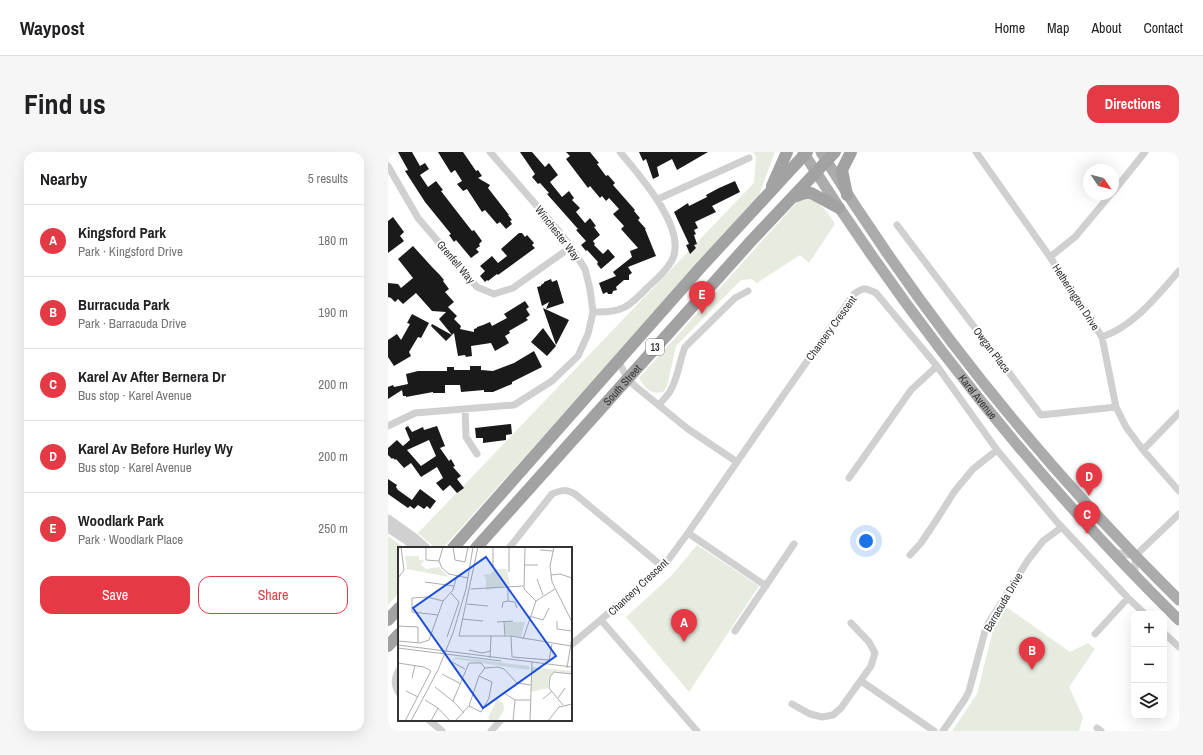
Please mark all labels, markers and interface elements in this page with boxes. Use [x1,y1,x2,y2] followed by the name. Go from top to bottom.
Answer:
[20,15,84,41] text: Waypost
[994,19,1025,37] text: Home
[1047,19,1069,37] text: Map
[1091,19,1121,37] text: About
[1143,19,1183,37] text: Contact
[24,85,106,123] text: Find us
[1087,85,1179,123] button: Directions
[1083,164,1119,200] north arrow
[40,167,87,190] text: Nearby
[308,170,348,187] text: 5 results
[532,203,584,264] street label: Winchester Way
[78,222,166,243] text: Kingsford Park
[49,232,57,249] text: A
[318,232,348,249] text: 180 m
[434,238,478,287] street label: Grenfell Way
[78,243,183,260] text: Park · Kingsford Drive
[1049,261,1103,333] street label: Hetherington Drive
[689,281,715,314] pin: E
[803,292,860,363] street label: Chancery Crescent
[78,294,170,315] text: Burracuda Park
[49,304,57,321] text: B
[318,304,348,321] text: 190 m
[78,315,186,332] text: Park · Barracuda Drive
[970,324,1014,376] street label: Owgan Place
[646,339,664,355] road number: 13
[600,361,644,408] street label: South Street
[78,366,226,387] text: Karel Av After Bernera Dr
[956,372,1000,422] street label: Karel Avenue
[49,376,57,393] text: C
[318,376,348,393] text: 200 m
[78,387,192,404] text: Bus stop · Karel Avenue
[78,438,233,459] text: Karel Av Before Hurley Wy
[49,448,57,465] text: D
[318,448,348,465] text: 200 m
[78,459,192,476] text: Bus stop · Karel Avenue
[1076,463,1102,496] pin: D
[1074,501,1100,534] pin: C
[78,510,164,531] text: Woodlark Park
[49,520,57,537] text: E
[318,520,348,537] text: 250 m
[78,531,183,548] text: Park · Woodlark Place
[856,531,876,551] your location
[398,547,572,721] inset map
[605,555,671,618] street label: Chancery Crescent
[981,570,1025,634] street label: Barracuda Drive
[40,576,190,614] button: Save
[198,576,348,614] button: Share
[671,609,697,642] pin: A
[1131,611,1167,719] map controls
[1131,611,1167,647] button: +
[1019,637,1045,670] pin: B
[1131,647,1167,683] button: −
[1131,683,1167,719] button: layers

